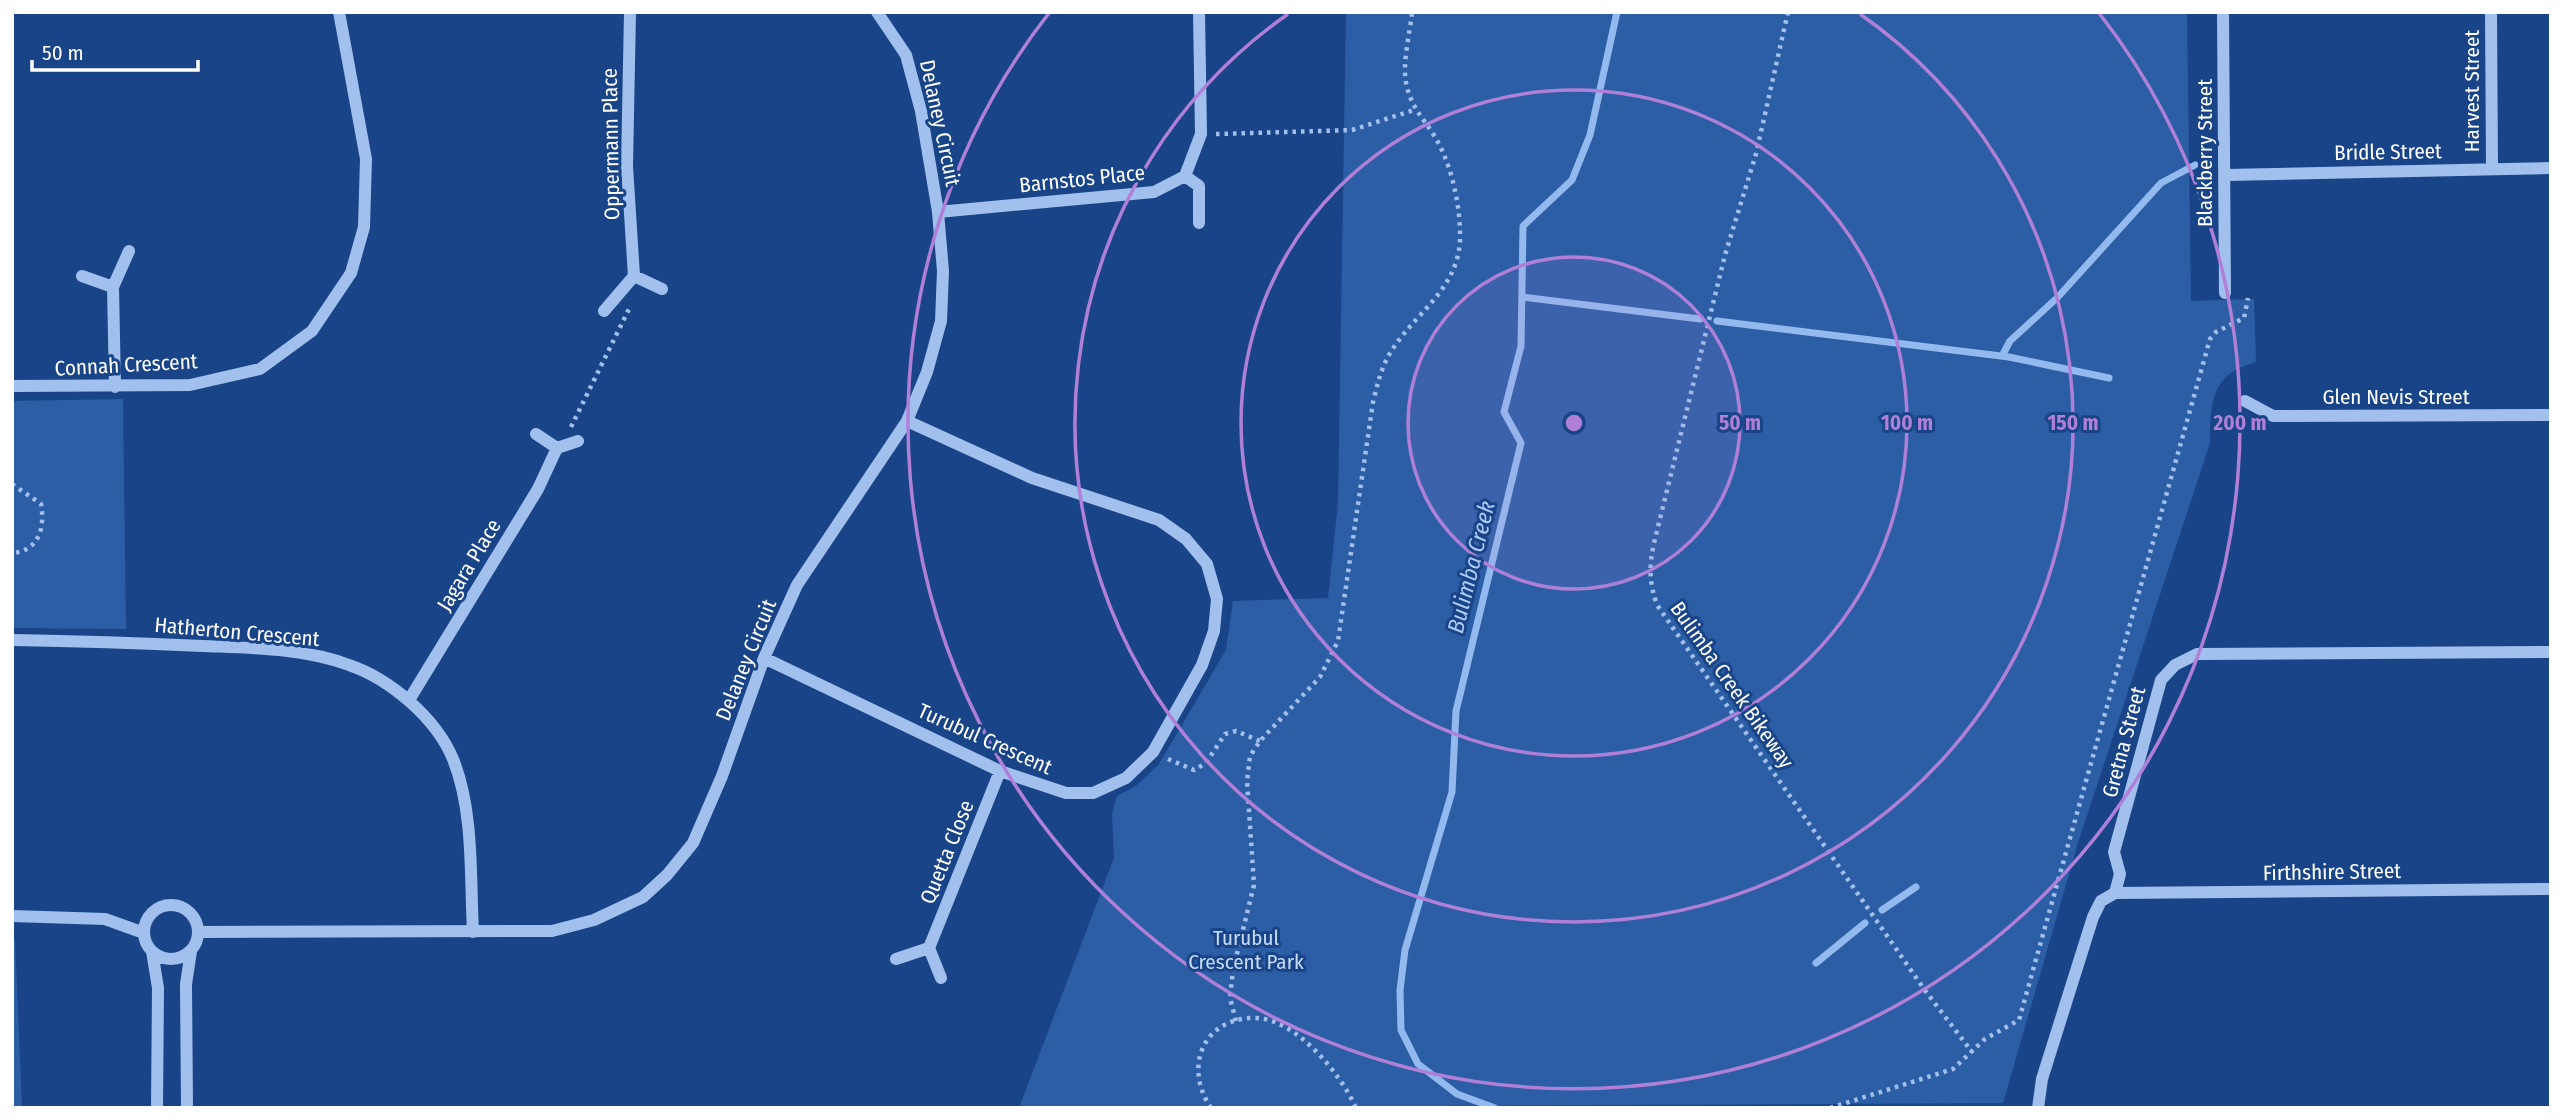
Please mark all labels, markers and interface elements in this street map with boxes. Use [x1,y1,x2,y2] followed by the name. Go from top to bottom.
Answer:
[32,28,198,72] scale bar
[2459,30,2485,152] street label: Harvest Street
[42,40,84,66] text: 50 m
[914,57,966,189] street label: Delaney Circuit
[597,68,625,220] street label: Oppermann Place
[2192,79,2218,227] street label: Blackberry Street
[2334,138,2442,166] street label: Bridle Street
[1018,159,1146,199] street label: Barnstos Place
[54,348,198,382] street label: Connah Crescent
[2322,384,2470,410] street label: Glen Nevis Street
[1719,410,1761,436] text: 50 m
[1881,410,1933,436] text: 100 m
[2047,410,2099,436] text: 150 m
[2212,410,2267,436] text: 200 m
[1562,411,1586,435] centre of rings
[1441,498,1501,636] water label: Bulimba Creek
[431,514,507,616] street label: Jagara Place
[710,595,782,724] street label: Delaney Circuit
[1665,597,1800,774] street label: Bulimba Creek Bikeway
[153,612,321,652] street label: Hatherton Crescent
[2097,683,2151,800] street label: Gretna Street
[914,698,1056,780] street label: Turubul Crescent
[914,796,980,908] street label: Quetta Close
[2263,858,2401,886] street label: Firthshire Street
[1188,925,1304,975] park label: Turubul Crescent Park

